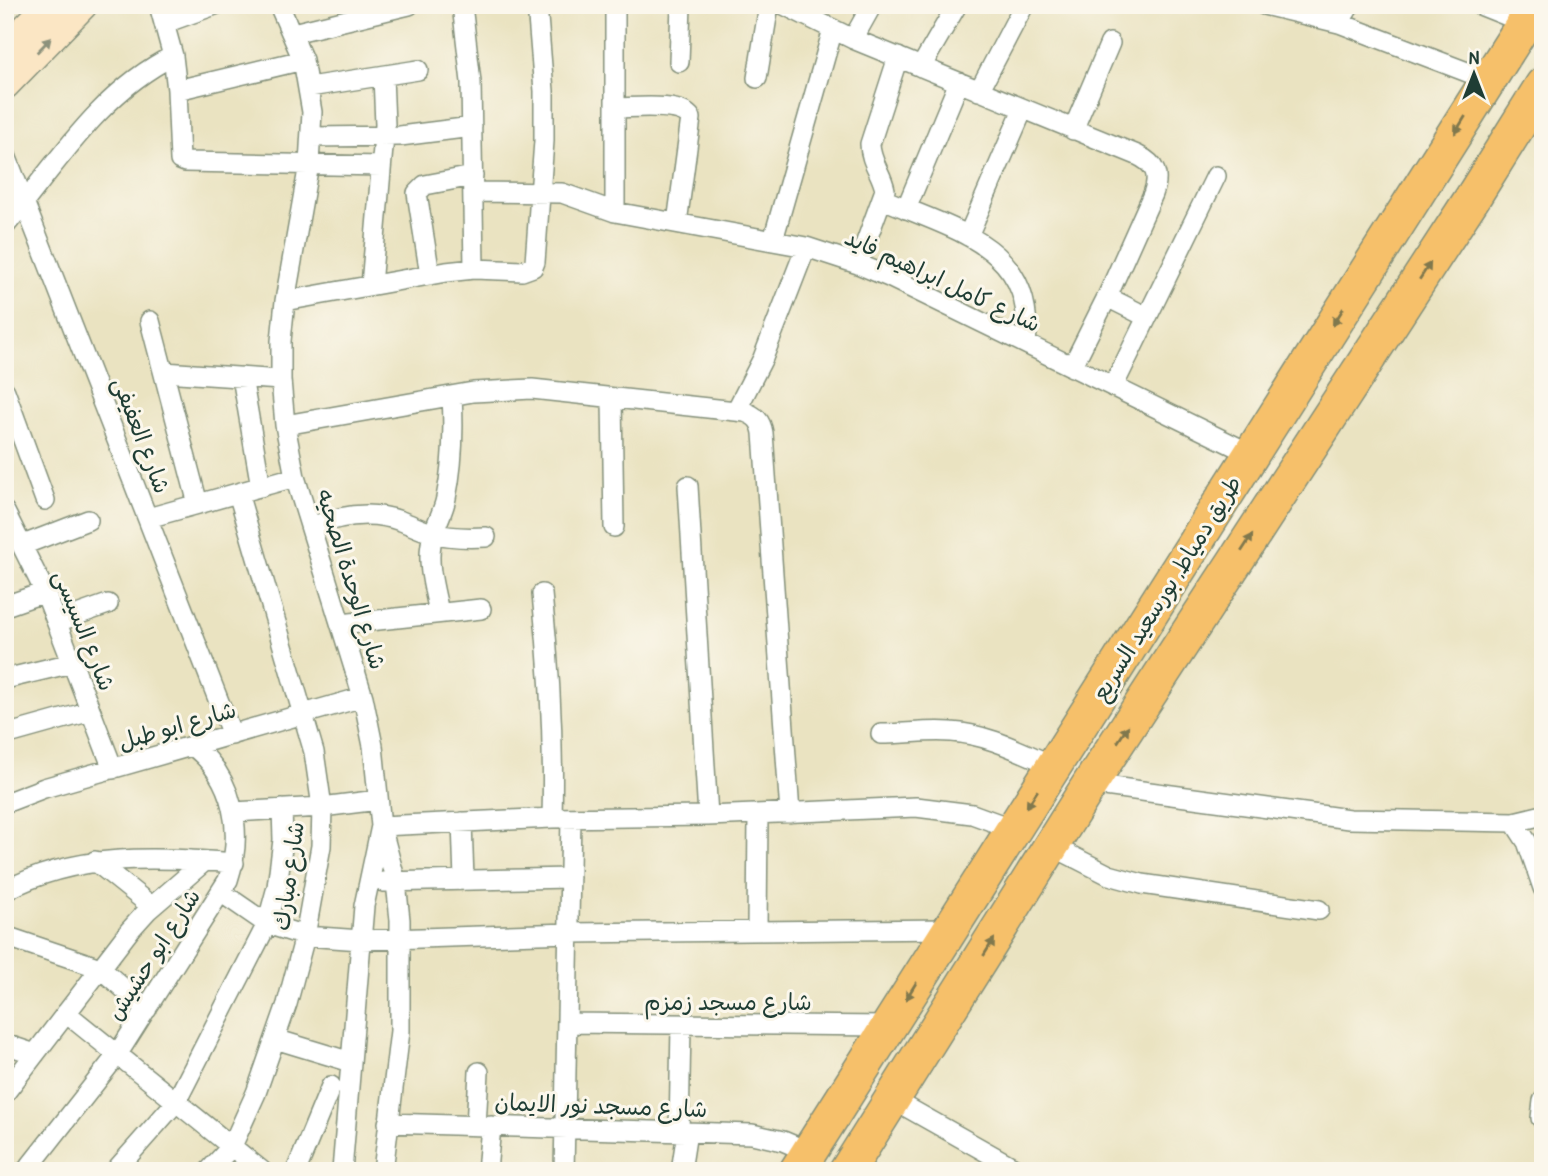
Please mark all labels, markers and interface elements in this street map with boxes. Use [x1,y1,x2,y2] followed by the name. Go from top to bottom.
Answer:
[36,37,52,54] one-way arrow
[1440,38,1510,108] north arrow
[1469,44,1479,70] text: N
[1453,115,1466,135] one-way arrow
[839,221,1046,342] street label: شارع كامل ابراهيم فايد
[1418,261,1431,281] one-way arrow
[1331,308,1345,326] one-way arrow
[105,372,178,498] street label: شارع العفيفى
[1084,469,1250,708] street label: طريق دمياط, بورسعيد السريع
[309,485,394,673] street label: شارع الوحدة الصحيه
[1240,534,1253,553] one-way arrow
[46,565,123,695] street label: شارع السيسى
[114,693,240,758] street label: شارع ابو طبل
[1116,724,1129,744] one-way arrow
[1026,789,1039,809] one-way arrow
[265,819,312,933] street label: شارع مبارك
[99,882,208,1026] street label: شارع ابو حشيش
[982,938,995,957] one-way arrow
[904,981,917,1001] one-way arrow
[644,986,812,1020] street label: شارع مسجد زمزم
[494,1086,708,1125] street label: شارع مسجد نور الايمان

